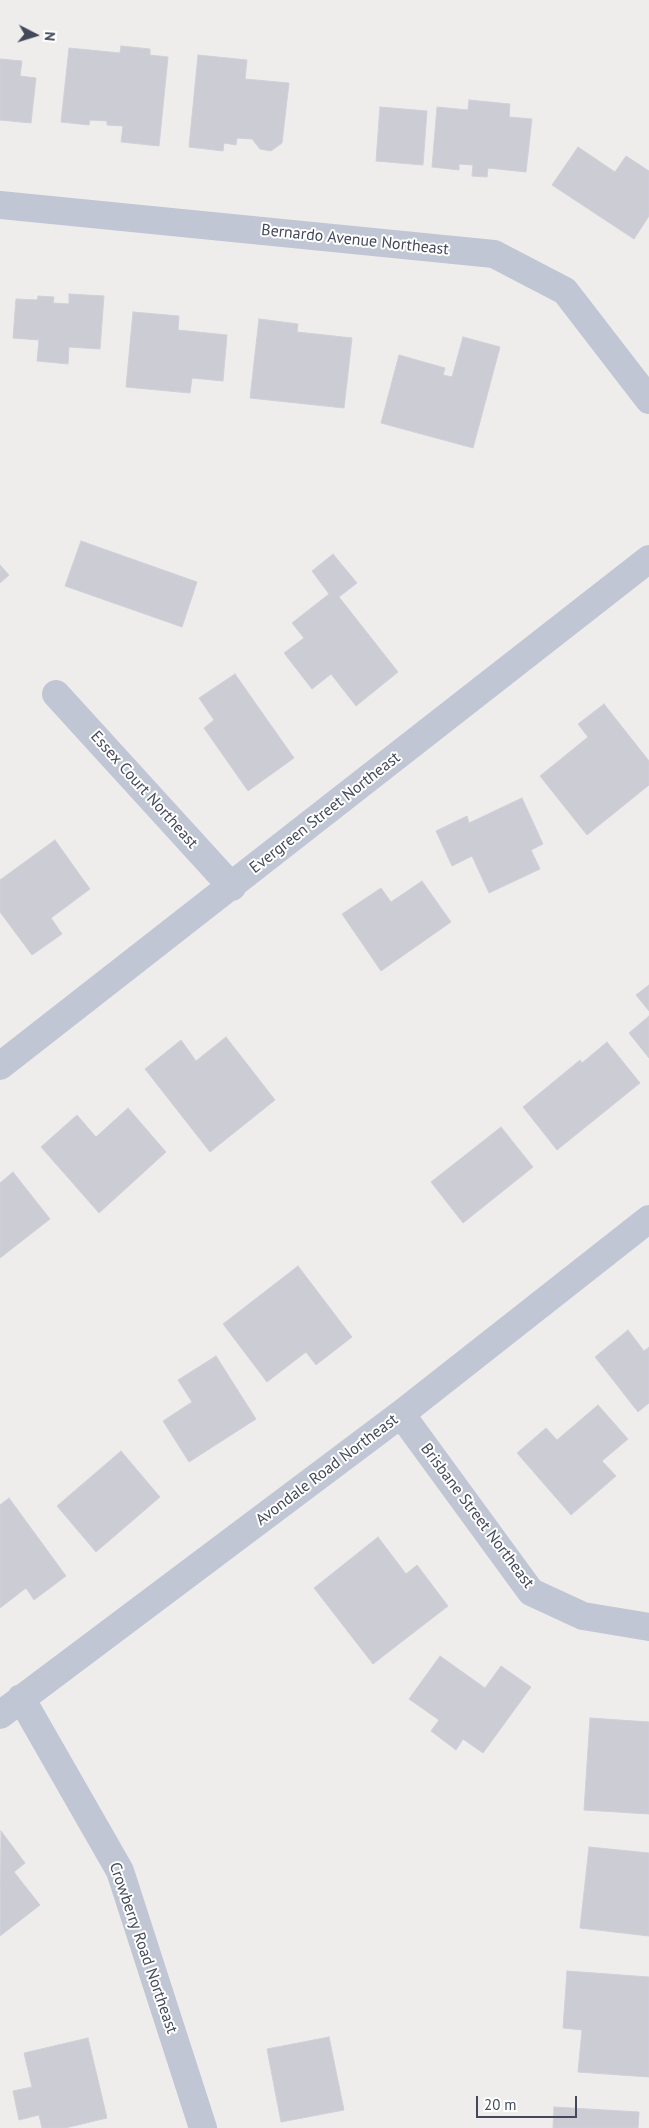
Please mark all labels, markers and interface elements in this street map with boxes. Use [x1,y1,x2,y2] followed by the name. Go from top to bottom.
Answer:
[10,10,60,60] north arrow
[41,31,59,42] text: N
[260,221,450,259] street label: Bernardo Avenue Northeast
[86,727,202,853] street label: Essex Court Northeast
[246,748,404,878] street label: Evergreen Street Northeast
[252,1410,402,1530] street label: Avondale Road Northeast
[416,1440,538,1592] street label: Brisbane Street Northeast
[105,1860,181,2036] street label: Crowberry Road Northeast
[479,2086,580,2118] scale bar
[484,2095,517,2114] text: 20 m

